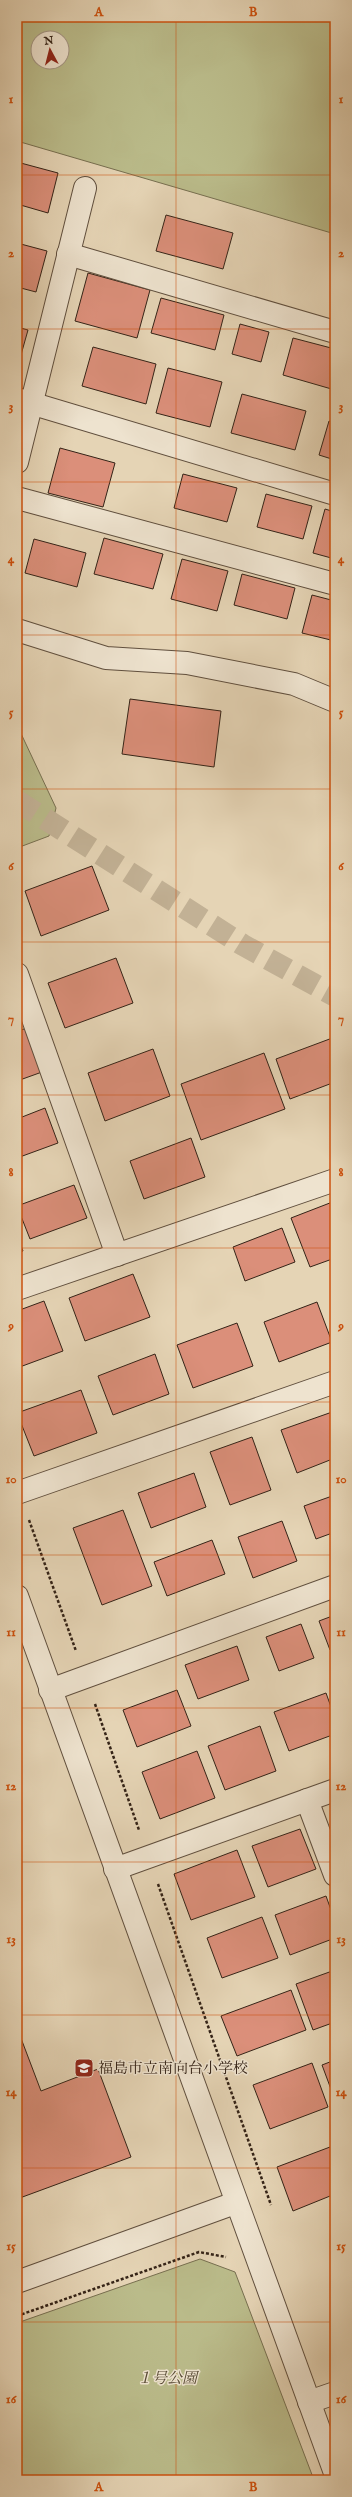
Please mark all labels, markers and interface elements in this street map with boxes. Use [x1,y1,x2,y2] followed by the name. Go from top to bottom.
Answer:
[94,4,105,21] text: A
[249,4,258,21] text: B
[30,30,70,70] north arrow
[42,33,55,49] text: N
[9,91,14,108] text: 1
[339,91,344,108] text: 1
[8,245,14,262] text: 2
[338,245,344,262] text: 2
[9,398,14,415] text: 3
[339,398,344,415] text: 3
[8,551,15,568] text: 4
[338,551,345,568] text: 4
[9,704,14,721] text: 5
[339,704,344,721] text: 5
[8,858,14,875] text: 6
[338,858,344,875] text: 6
[8,1011,14,1028] text: 7
[338,1011,344,1028] text: 7
[8,1164,14,1181] text: 8
[338,1164,344,1181] text: 8
[7,1318,14,1335] text: 9
[337,1318,344,1335] text: 9
[5,1471,17,1488] text: 10
[335,1471,347,1488] text: 10
[6,1624,16,1641] text: 11
[336,1624,346,1641] text: 11
[6,1778,16,1795] text: 12
[336,1778,346,1795] text: 12
[6,1931,16,1948] text: 13
[336,1931,346,1948] text: 13
[73,2057,95,2079] school or university icon: 福島市立南向台小学校
[98,2059,248,2078] place label: 福島市立南向台小学校
[5,2084,17,2101] text: 14
[335,2084,347,2101] text: 14
[6,2238,16,2255] text: 15
[336,2238,346,2255] text: 15
[137,2369,200,2388] park label: １号公園
[6,2391,17,2408] text: 16
[336,2391,347,2408] text: 16
[94,2479,105,2496] text: A
[249,2479,258,2496] text: B

